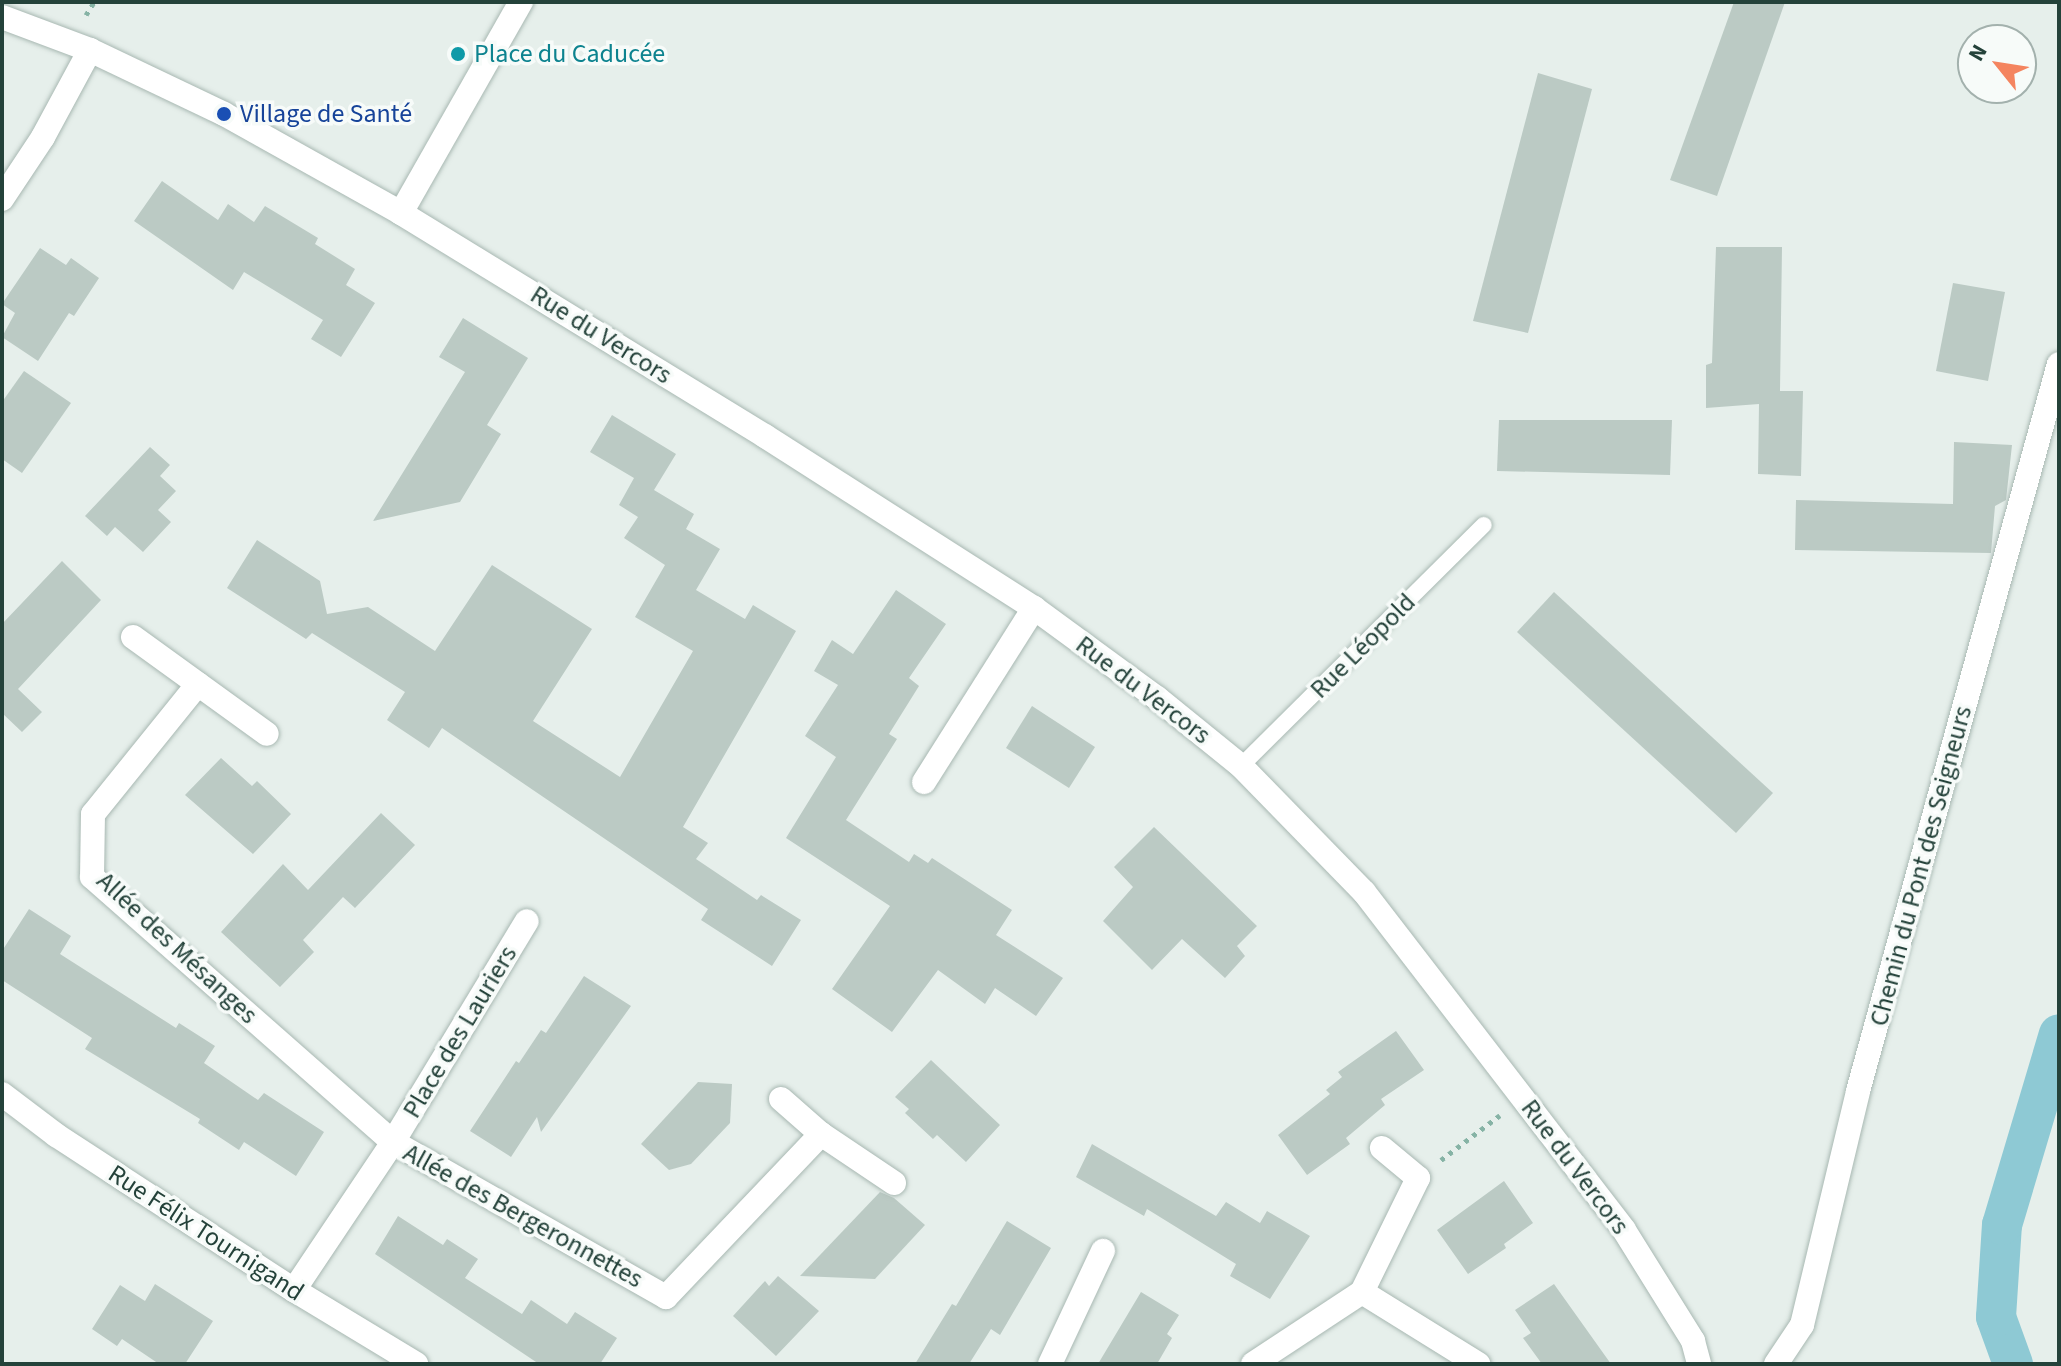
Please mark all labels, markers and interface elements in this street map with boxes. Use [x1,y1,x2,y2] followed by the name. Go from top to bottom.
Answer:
[1957,24,2037,104] north arrow
[474,38,665,70] place label: Place du Caducée
[1960,39,1995,67] text: N
[449,45,467,63] marker: Place du Caducée
[240,98,412,130] place label: Village de Santé
[215,105,233,123] marker: Village de Santé
[525,279,677,391] street label: Rue du Vercors
[1304,587,1422,705] street label: Rue Léopold
[1069,629,1217,751] street label: Rue du Vercors
[1863,702,1979,1030] street label: Chemin du Pont des Seigneurs
[90,866,264,1030] street label: Allée des Mésanges
[396,940,524,1124] street label: Place des Lauriers
[1514,1093,1636,1241] street label: Rue du Vercors
[398,1137,648,1295] street label: Allée des Bergeronnettes
[102,1158,310,1308] street label: Rue Félix Tournigand

